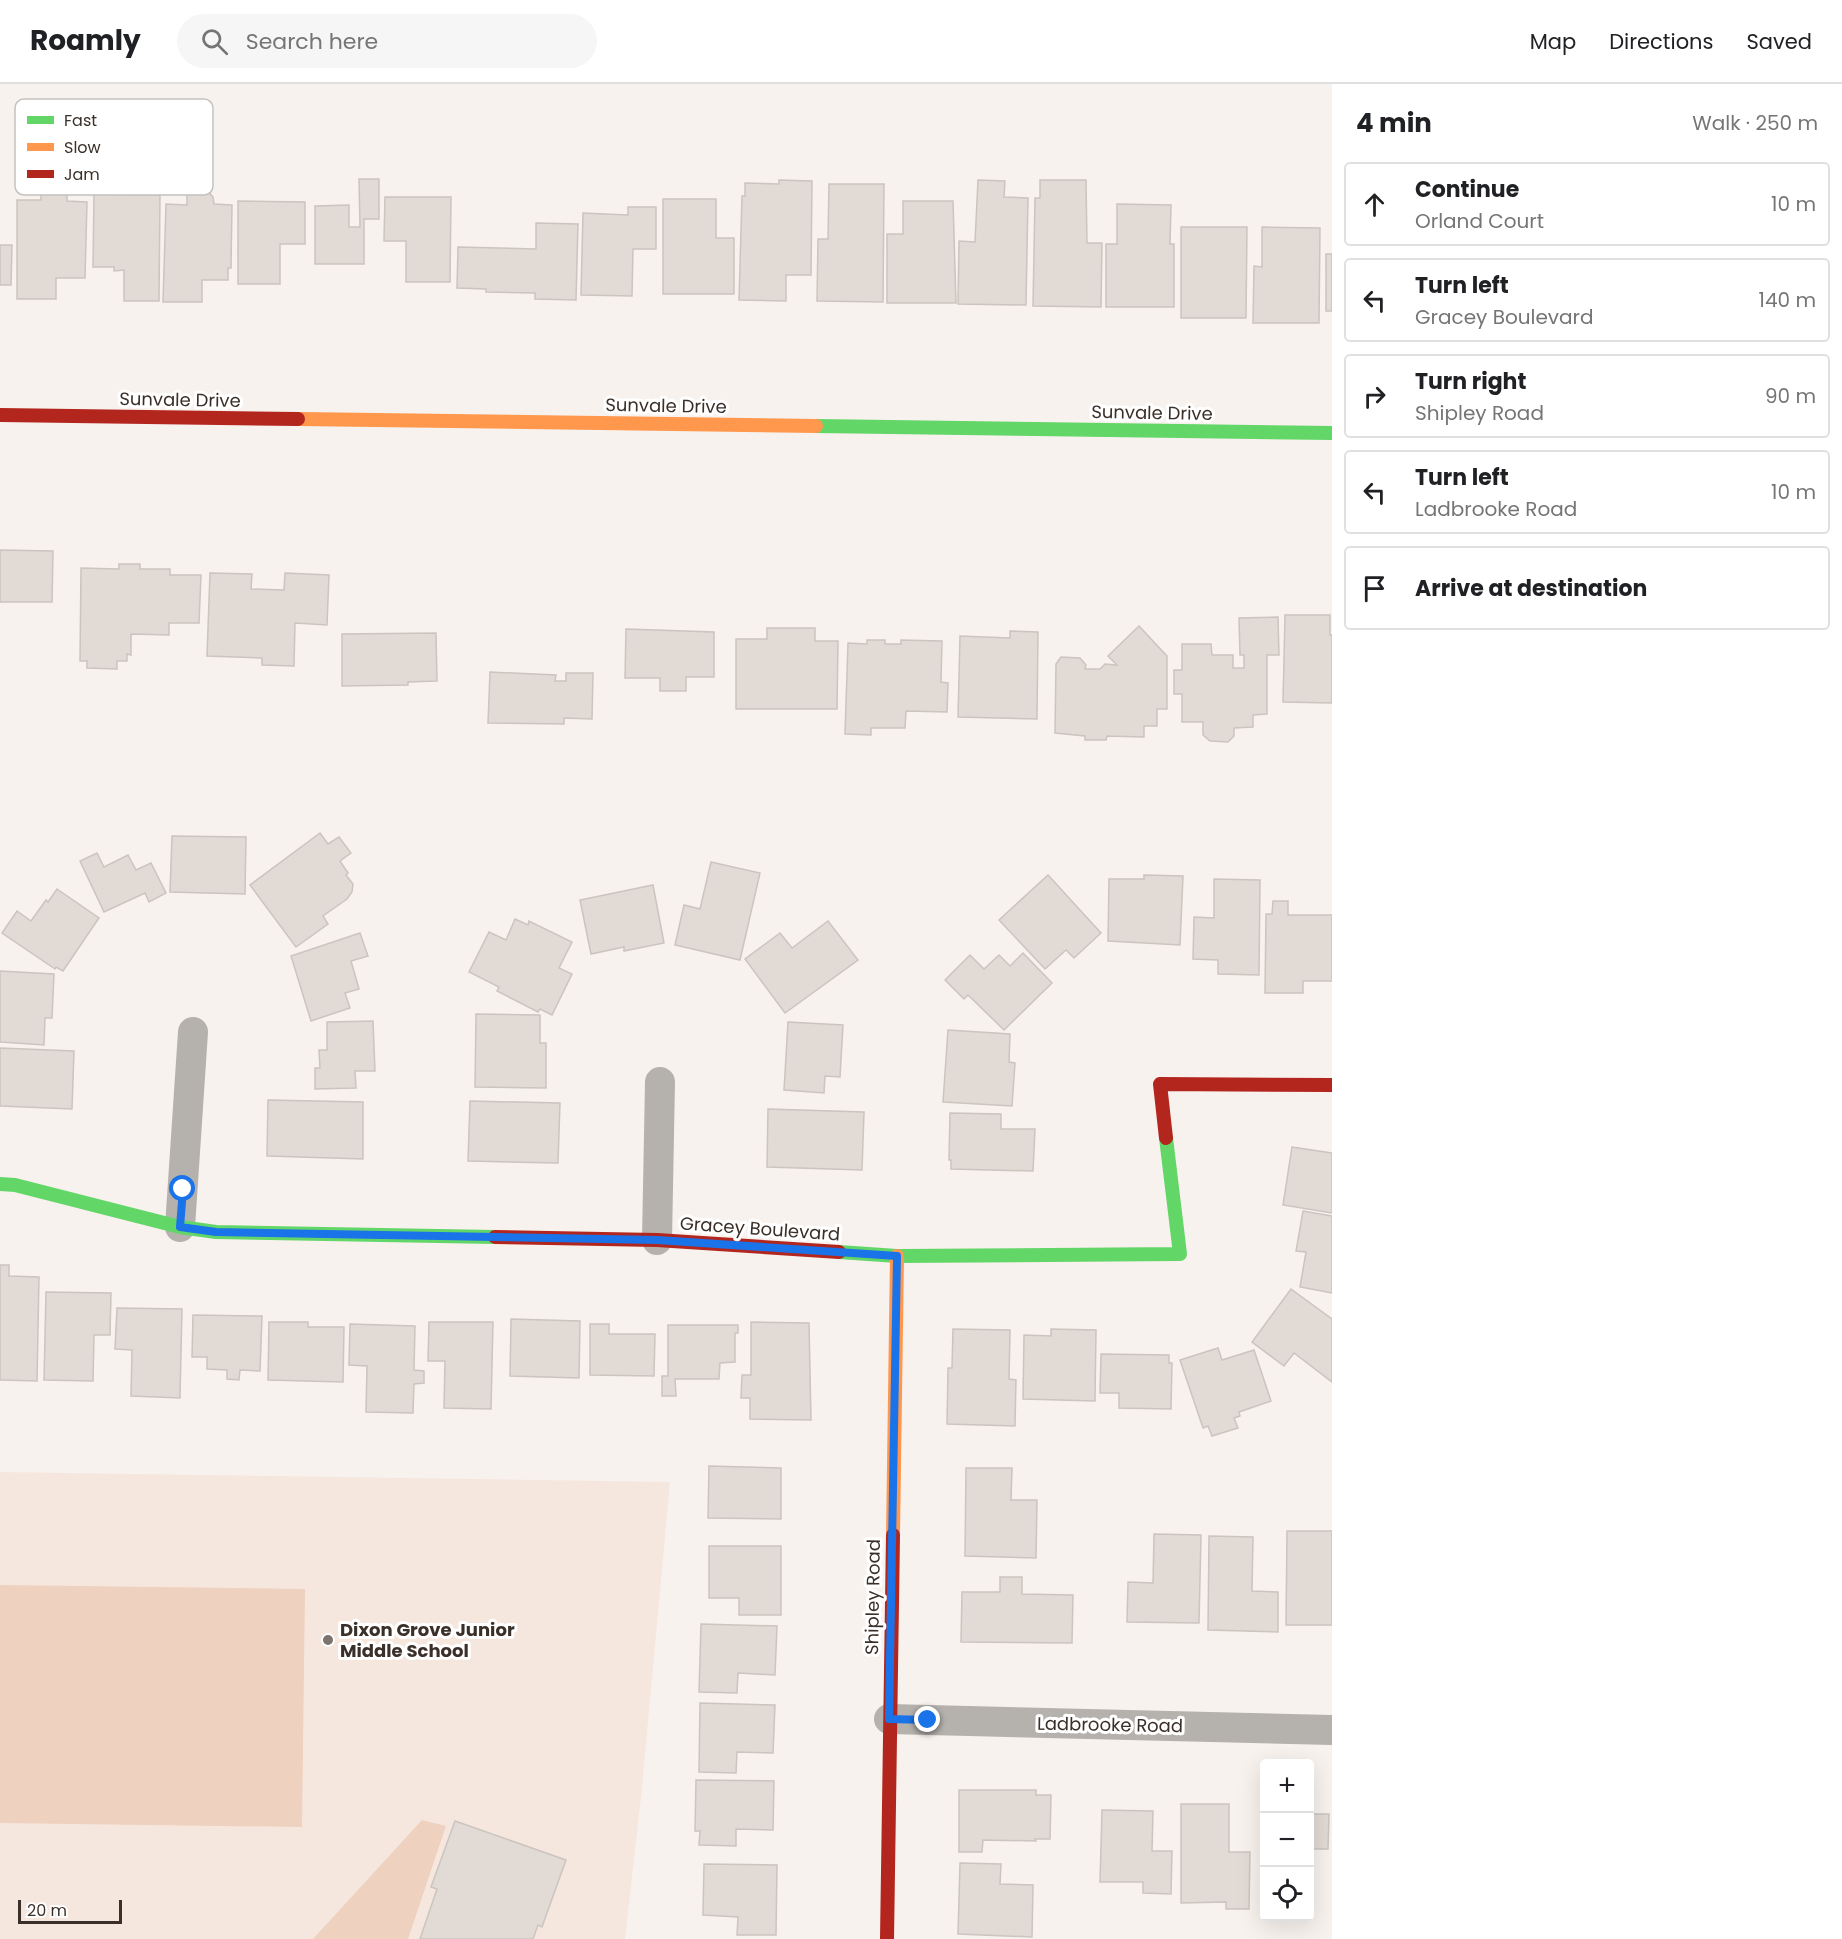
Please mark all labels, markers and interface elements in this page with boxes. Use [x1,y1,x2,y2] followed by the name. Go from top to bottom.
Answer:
[177,14,597,68] search box
[30,21,141,60] text: Roamly
[198,25,231,58] icon: search
[246,26,378,57] text: Search here
[1530,27,1576,56] text: Map
[1609,27,1713,56] text: Directions
[1746,27,1812,56] text: Saved
[15,99,213,195] legend
[1356,105,1432,141] text: 4 min
[64,109,97,132] text: Fast
[1692,109,1818,137] text: Walk · 250 m
[64,136,101,159] text: Slow
[64,163,100,186] text: Jam
[1415,174,1519,205] text: Continue
[1358,188,1391,221] icon: ahead
[1771,190,1816,218] text: 10 m
[1415,207,1544,235] text: Orland Court
[1415,270,1509,301] text: Turn left
[1358,284,1391,317] icon: left
[1759,286,1816,314] text: 140 m
[1415,303,1594,331] text: Gracey Boulevard
[1415,366,1526,397] text: Turn right
[1358,380,1391,413] icon: right
[1765,382,1816,410] text: 90 m
[119,386,241,413] street label: Sunvale Drive
[605,392,727,419] street label: Sunvale Drive
[1091,399,1213,426] street label: Sunvale Drive
[1415,399,1544,427] text: Shipley Road
[1415,462,1509,493] text: Turn left
[1358,476,1391,509] icon: left
[1771,478,1816,506] text: 10 m
[1415,495,1577,523] text: Ladbrooke Road
[1358,572,1391,605] icon: arrive
[1415,573,1647,604] text: Arrive at destination
[169,1175,195,1201] route start
[679,1210,841,1247] street label: Gracey Boulevard
[859,1539,886,1655] street label: Shipley Road
[340,1617,515,1663] place label: Dixon Grove Junior Middle School
[321,1633,335,1647] marker: Dixon Grove Junior Middle School
[914,1706,940,1732] route end
[1037,1711,1183,1738] street label: Ladbrooke Road
[1260,1759,1314,1921] map controls
[1260,1759,1314,1813] button: +
[1260,1813,1314,1867] button: −
[1260,1867,1314,1921] button: locate
[18,1897,122,1924] scale bar
[27,1899,67,1922] text: 20 m

